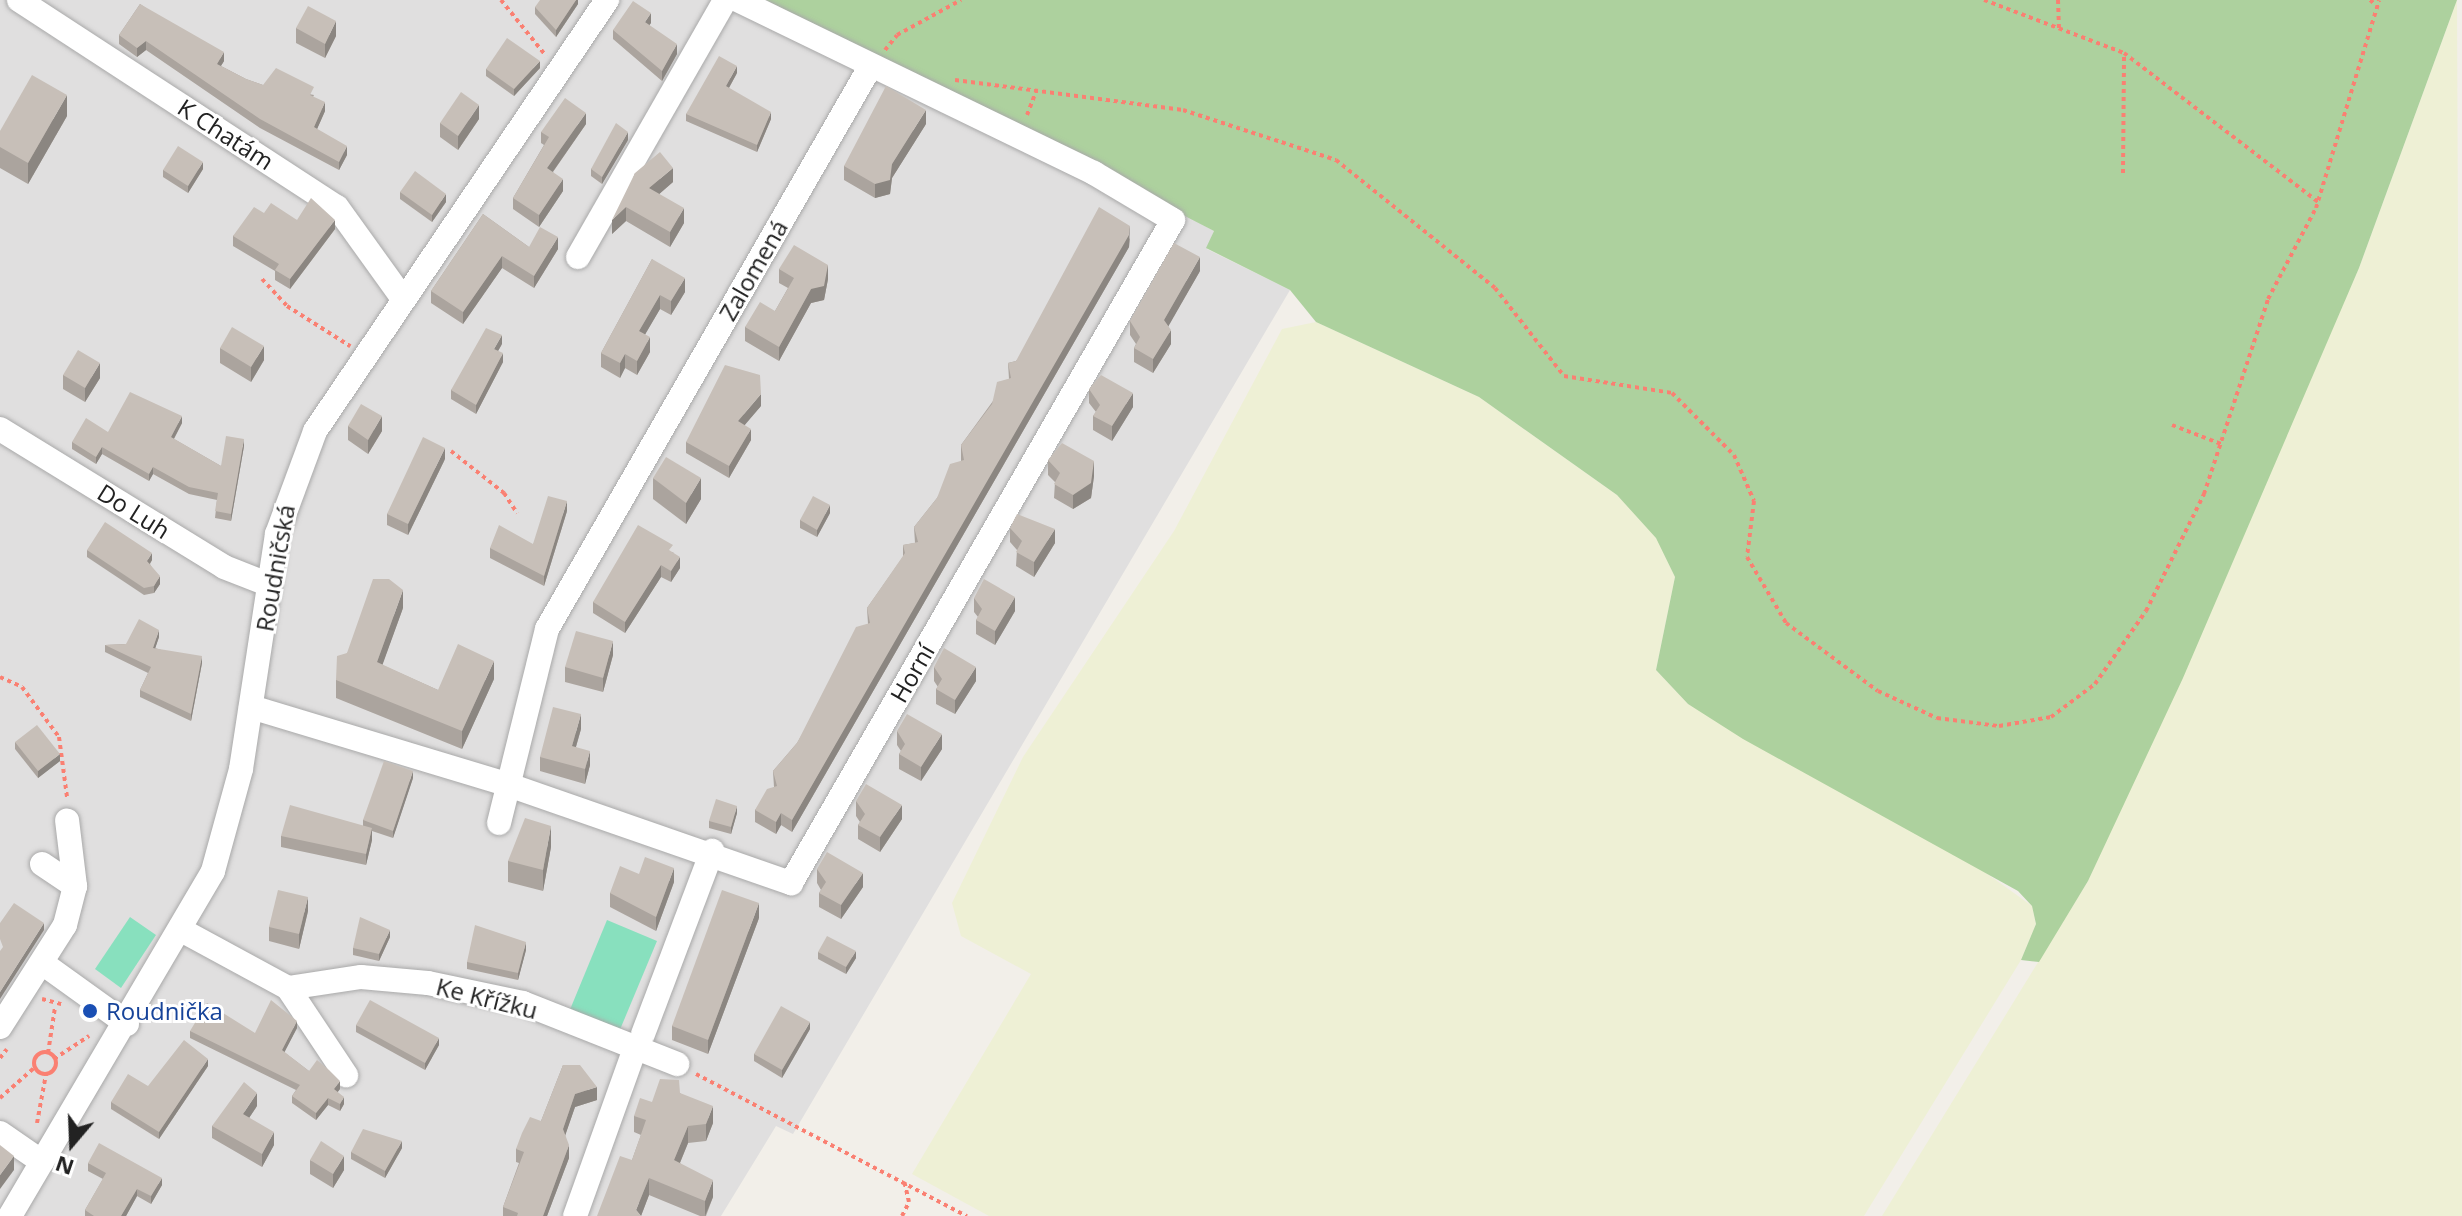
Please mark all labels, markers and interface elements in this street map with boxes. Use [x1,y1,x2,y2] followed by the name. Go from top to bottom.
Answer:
[173,92,279,176] street label: K Chatám
[713,215,793,325] street label: Zalomená
[92,478,176,544] street label: Do Luh
[250,502,300,634] street label: Roudničská
[884,639,940,707] street label: Horní
[433,972,541,1024] street label: Ke Křížku
[106,997,223,1025] place label: Roudnička
[81,1002,99,1020] marker: Roudnička
[32,1104,112,1184] north arrow
[51,1150,78,1184] text: N

